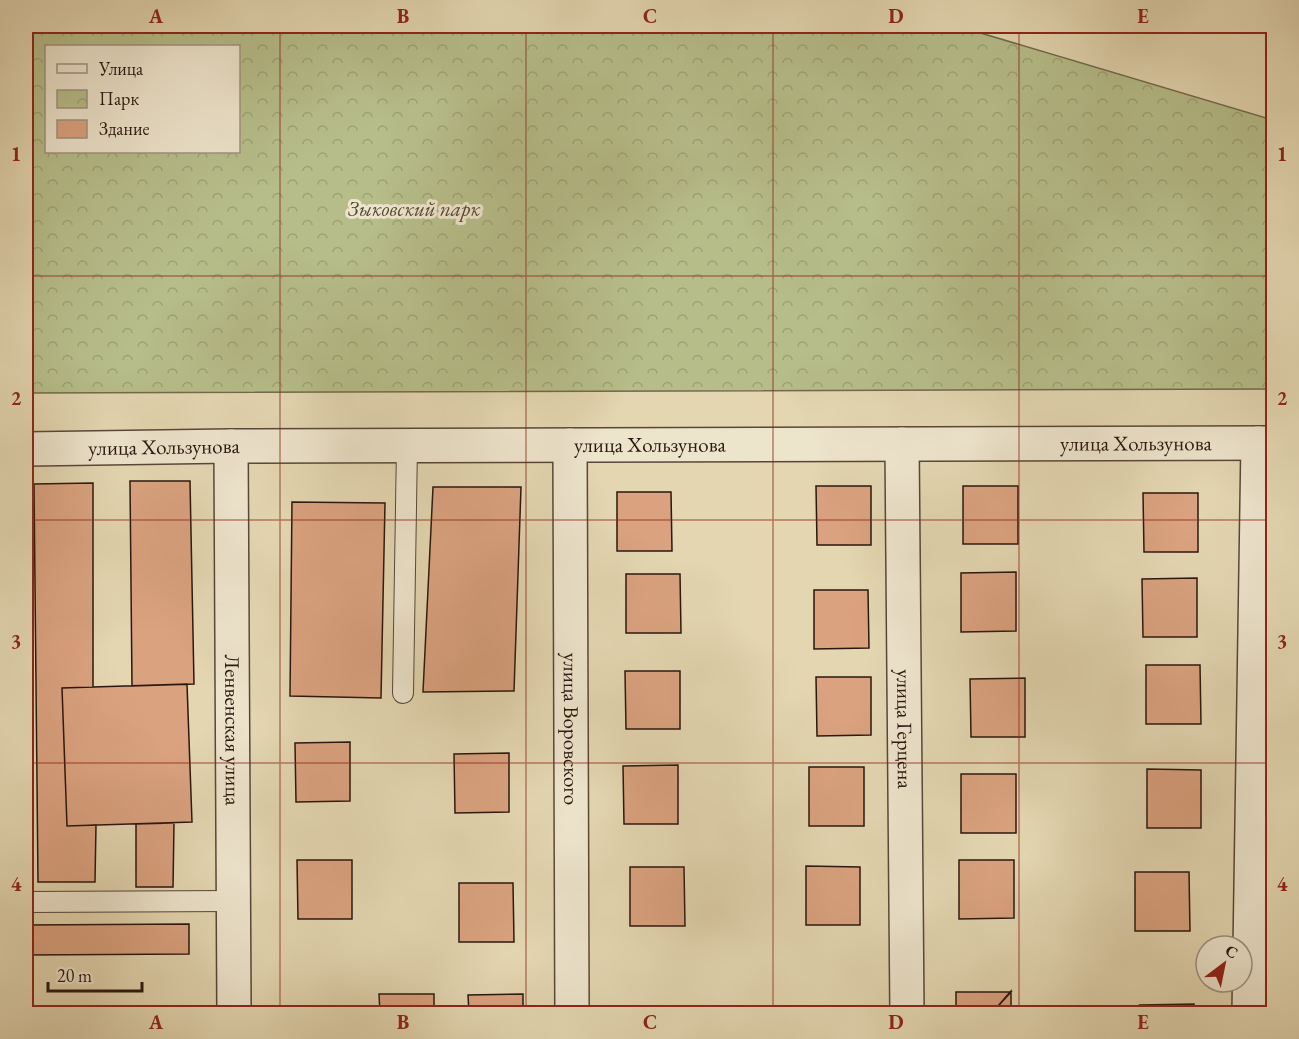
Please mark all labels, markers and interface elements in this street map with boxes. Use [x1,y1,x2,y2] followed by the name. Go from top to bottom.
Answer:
[148,3,164,29] text: A
[397,3,409,29] text: B
[643,3,657,29] text: C
[888,3,904,29] text: D
[1137,3,1149,29] text: E
[45,45,240,153] legend
[98,57,144,80] text: Улица
[99,87,139,110] text: Парк
[99,117,149,140] text: Здание
[11,141,21,167] text: 1
[1277,141,1287,167] text: 1
[348,195,481,222] park label: Зыковский парк
[11,385,22,411] text: 2
[1277,385,1288,411] text: 2
[1060,429,1213,457] street label: улица Хользунова
[574,431,727,458] street label: улица Хользунова
[88,432,241,461] street label: улица Хользунова
[11,628,21,654] text: 3
[1277,628,1287,654] text: 3
[558,653,585,805] street label: улица Воровского
[219,654,247,806] street label: Ленвенская улица
[891,669,919,790] street label: улица Герцена
[11,871,22,897] text: 4
[1277,871,1288,897] text: 4
[1194,934,1254,994] north arrow
[1221,940,1242,964] text: С
[48,955,142,993] scale bar
[57,964,92,987] text: 20 m
[148,1009,164,1035] text: A
[397,1009,409,1035] text: B
[643,1009,657,1035] text: C
[888,1009,904,1035] text: D
[1137,1009,1149,1035] text: E

